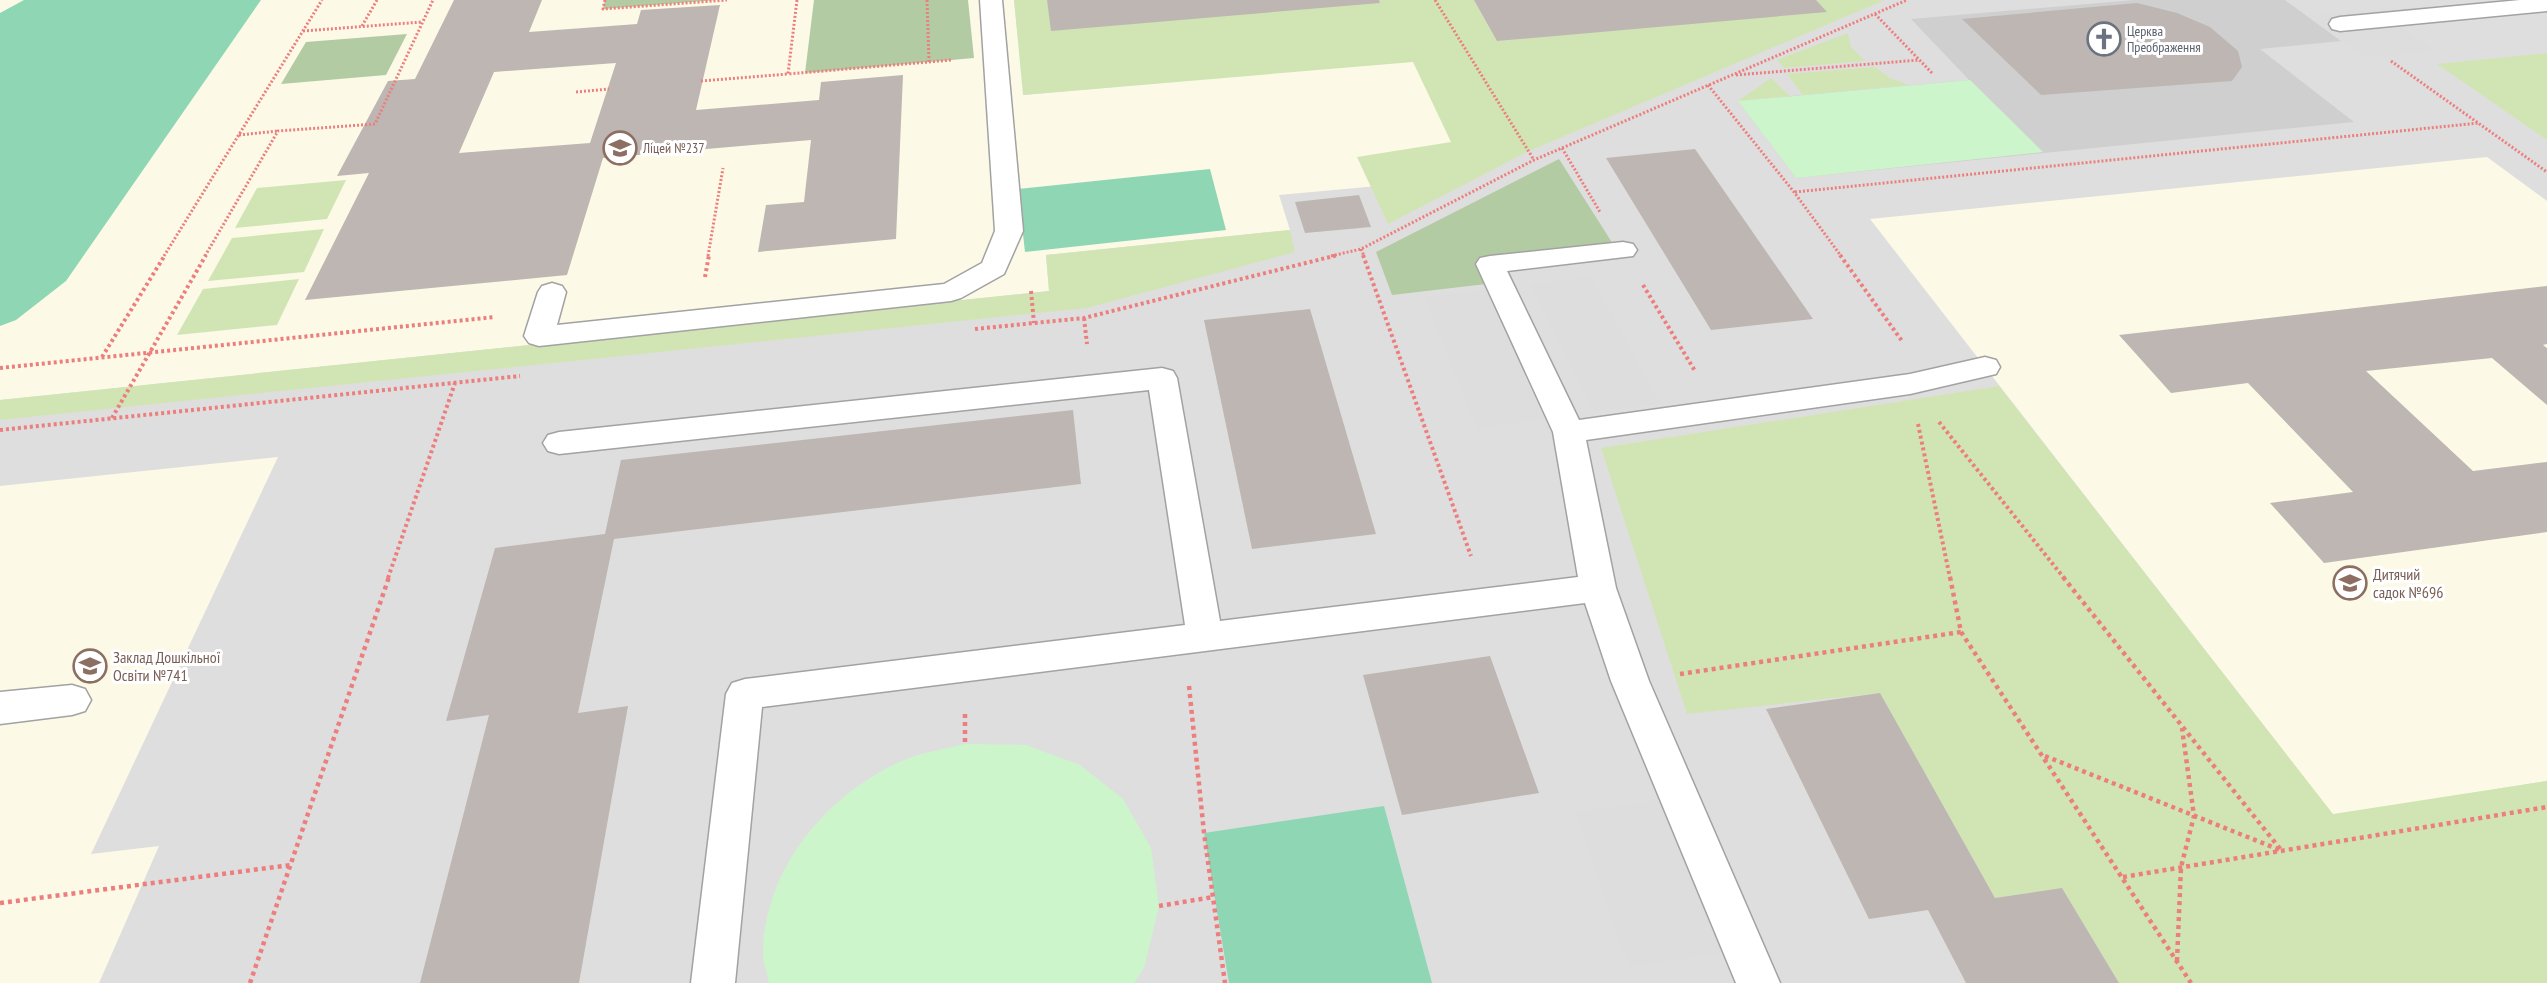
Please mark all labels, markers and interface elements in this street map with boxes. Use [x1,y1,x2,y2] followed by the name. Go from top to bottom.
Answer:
[2086,21,2122,57] church icon: Церква Преображення
[2127,22,2201,56] place label: Церква Преображення
[602,130,638,166] school or university icon: Ліцей №237
[642,139,705,157] place label: Ліцей №237
[2373,564,2443,602] place label: Дитячий садок №696
[2332,565,2368,601] school or university icon: Дитячий садок №696
[113,647,221,685] place label: Заклад Дошкільної Освіти №741
[72,648,108,684] school or university icon: Заклад Дошкільної Освіти №741

